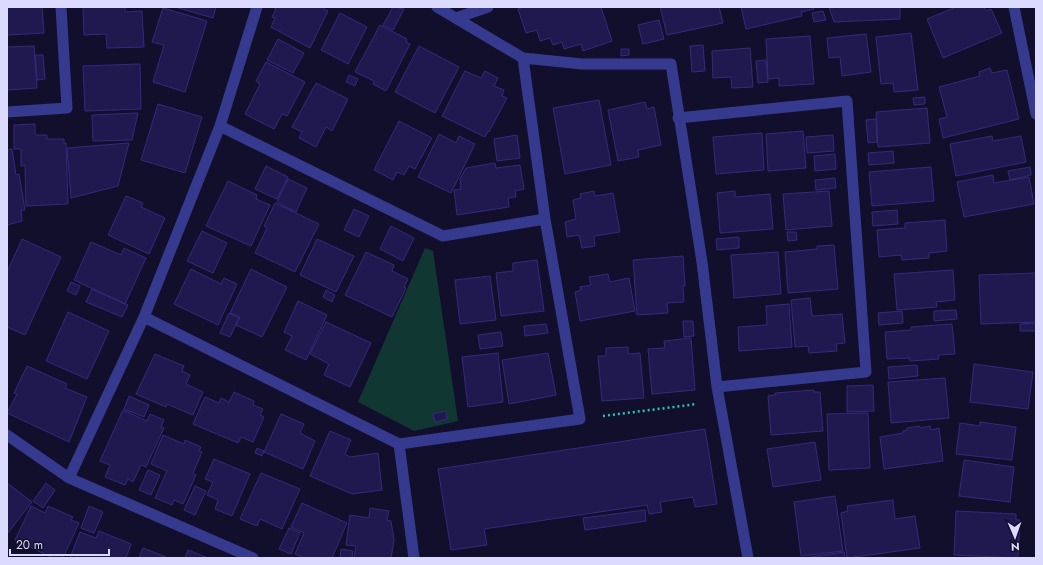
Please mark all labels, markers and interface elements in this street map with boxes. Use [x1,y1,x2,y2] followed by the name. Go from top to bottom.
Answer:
[995,517,1035,557] north arrow
[10,531,109,557] scale bar
[16,536,43,554] text: 20 m
[1011,539,1020,555] text: N

